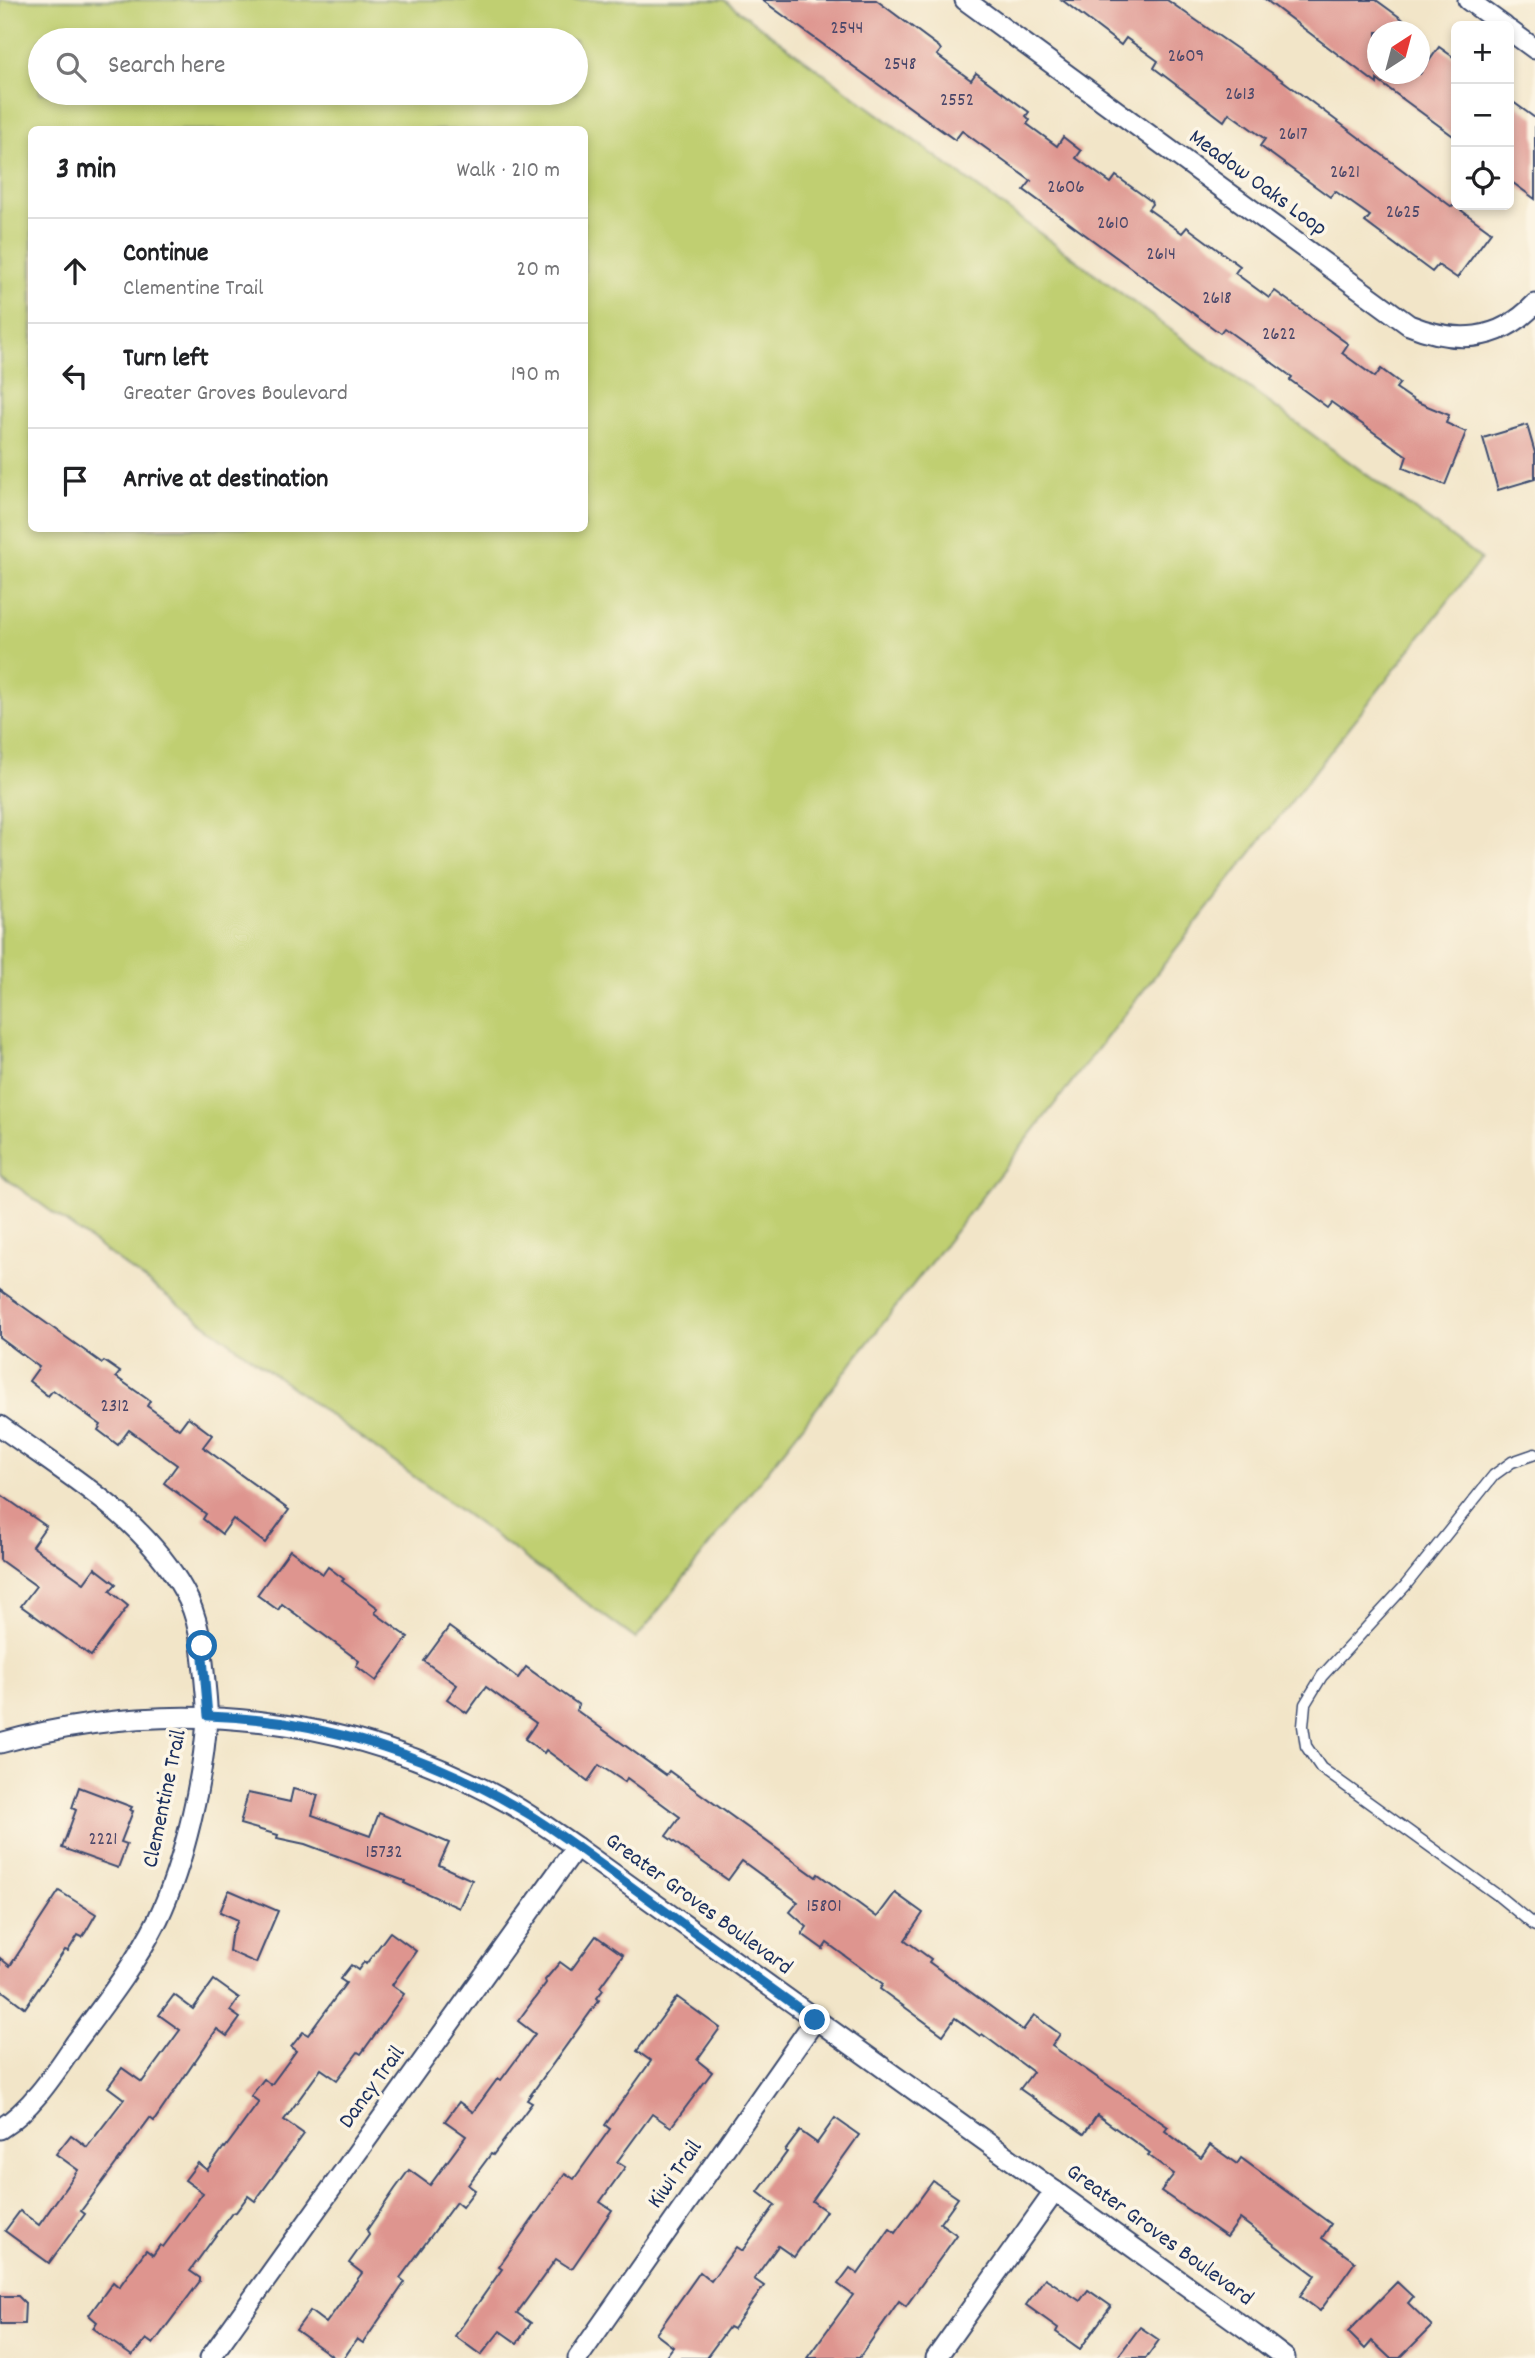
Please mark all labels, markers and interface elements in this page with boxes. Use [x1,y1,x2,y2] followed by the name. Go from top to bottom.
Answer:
[831,16,863,43] house number: 2544
[1367,21,1430,84] north arrow
[1451,21,1514,210] map controls
[1451,21,1514,84] button: +
[28,28,588,105] search box
[1168,44,1204,71] house number: 2609
[52,48,90,86] icon: search
[108,48,226,85] text: Search here
[884,52,916,79] house number: 2548
[1225,82,1255,109] house number: 2613
[1451,84,1514,147] button: −
[940,88,974,115] house number: 2552
[1181,122,1333,246] street label: Meadow Oaks Loop
[1278,122,1308,149] house number: 2617
[1451,147,1514,210] button: locate
[56,150,116,193] text: 3 min
[457,155,560,188] text: Walk · 210 m
[1330,160,1360,187] house number: 2621
[1047,175,1085,202] house number: 2606
[1386,200,1420,227] house number: 2625
[1097,211,1129,238] house number: 2610
[123,236,208,273] text: Continue
[1146,242,1176,269] house number: 2614
[56,252,94,290] icon: ahead
[516,254,560,287] text: 20 m
[123,273,263,306] text: Clementine Trail
[1202,286,1232,313] house number: 2618
[1262,322,1296,349] house number: 2622
[123,341,209,378] text: Turn left
[56,357,94,395] icon: left
[511,359,560,392] text: 190 m
[123,378,348,411] text: Greater Groves Boulevard
[56,462,94,500] icon: arrive
[123,462,328,499] text: Arrive at destination
[100,1394,130,1421] house number: 2312
[186,1630,217,1661] route start
[135,1726,197,1871] street label: Clementine Trail
[597,1826,799,1984] street label: Greater Groves Boulevard
[88,1827,118,1854] house number: 2221
[366,1840,402,1867] house number: 15732
[806,1894,842,1921] house number: 15801
[799,2004,830,2035] route end
[332,2039,415,2136] street label: Dancy Trail
[640,2133,712,2216] street label: Kiwi Trail
[1058,2157,1260,2315] street label: Greater Groves Boulevard

